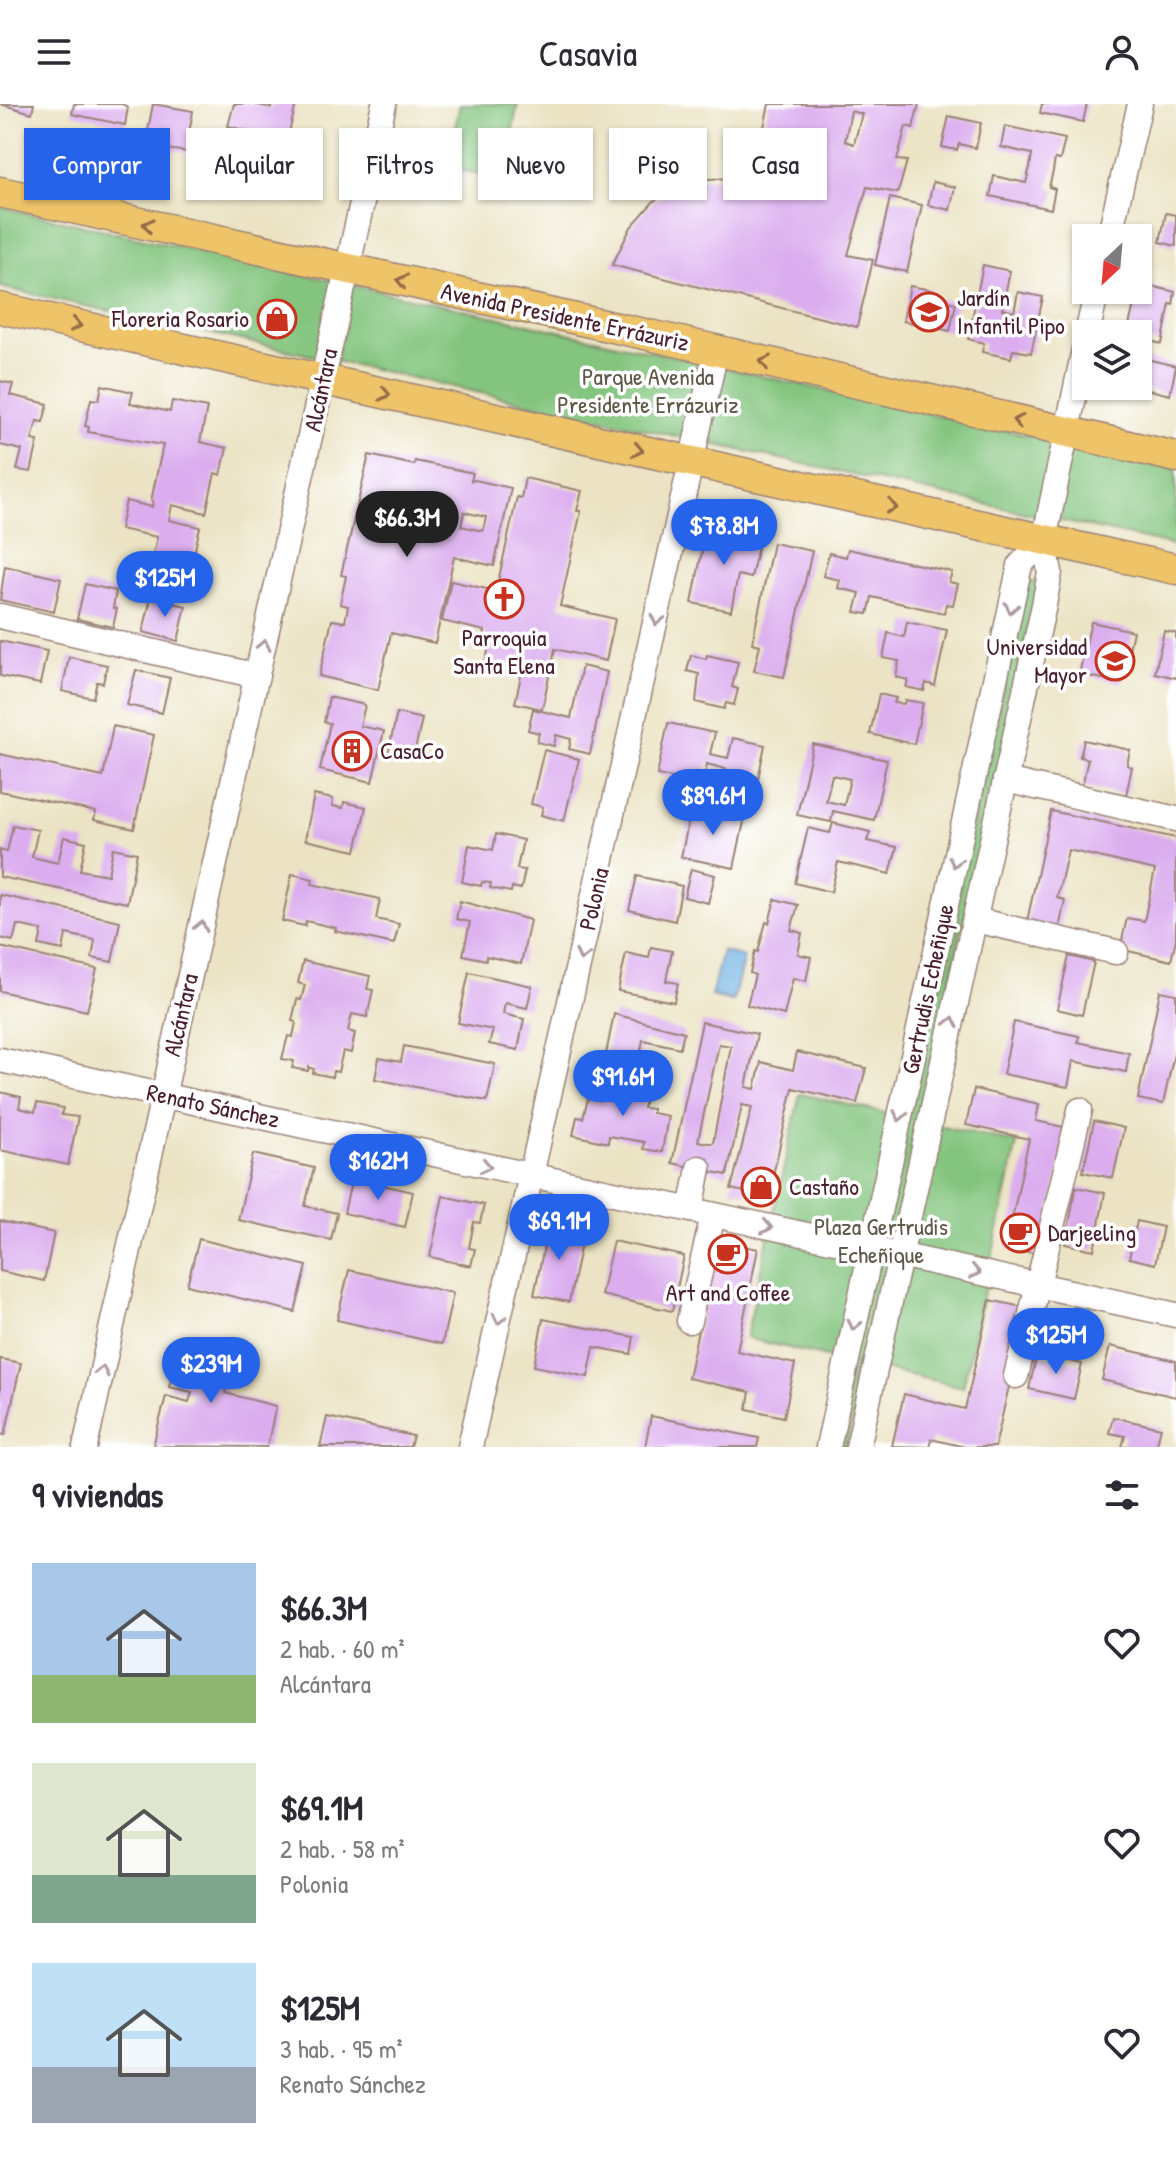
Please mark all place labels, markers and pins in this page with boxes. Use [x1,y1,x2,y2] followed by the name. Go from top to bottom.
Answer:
[957,281,1065,341] place label: Jardín Infantil Pipo
[908,291,950,333] school or university icon: Jardín Infantil Pipo
[256,298,298,340] shop icon: Floreria Rosario
[111,302,249,334] place label: Floreria Rosario
[342,491,472,559] pin: $66.3M
[659,499,789,567] pin: $78.8M
[109,551,221,619] pin: $125M
[483,578,525,620] church icon: Parroquia Santa Elena
[453,621,555,681] place label: Parroquia Santa Elena
[986,630,1087,690] place label: Universidad Mayor
[1094,640,1136,682] school or university icon: Universidad Mayor
[331,730,373,772] building icon: CasaCo
[380,734,444,766] place label: CasaCo
[648,769,778,837] pin: $89.6M
[558,1050,688,1118] pin: $91.6M
[322,1134,434,1202] pin: $162M
[740,1166,782,1208] shop icon: Castaño
[789,1170,859,1202] place label: Castaño
[494,1194,624,1262] pin: $69.1M
[999,1212,1041,1254] cafe icon: Darjeeling
[1048,1216,1136,1248] place label: Darjeeling
[707,1233,749,1275] cafe icon: Art and Coffee
[666,1276,791,1308] place label: Art and Coffee
[1000,1308,1112,1376] pin: $125M
[155,1337,267,1405] pin: $239M

